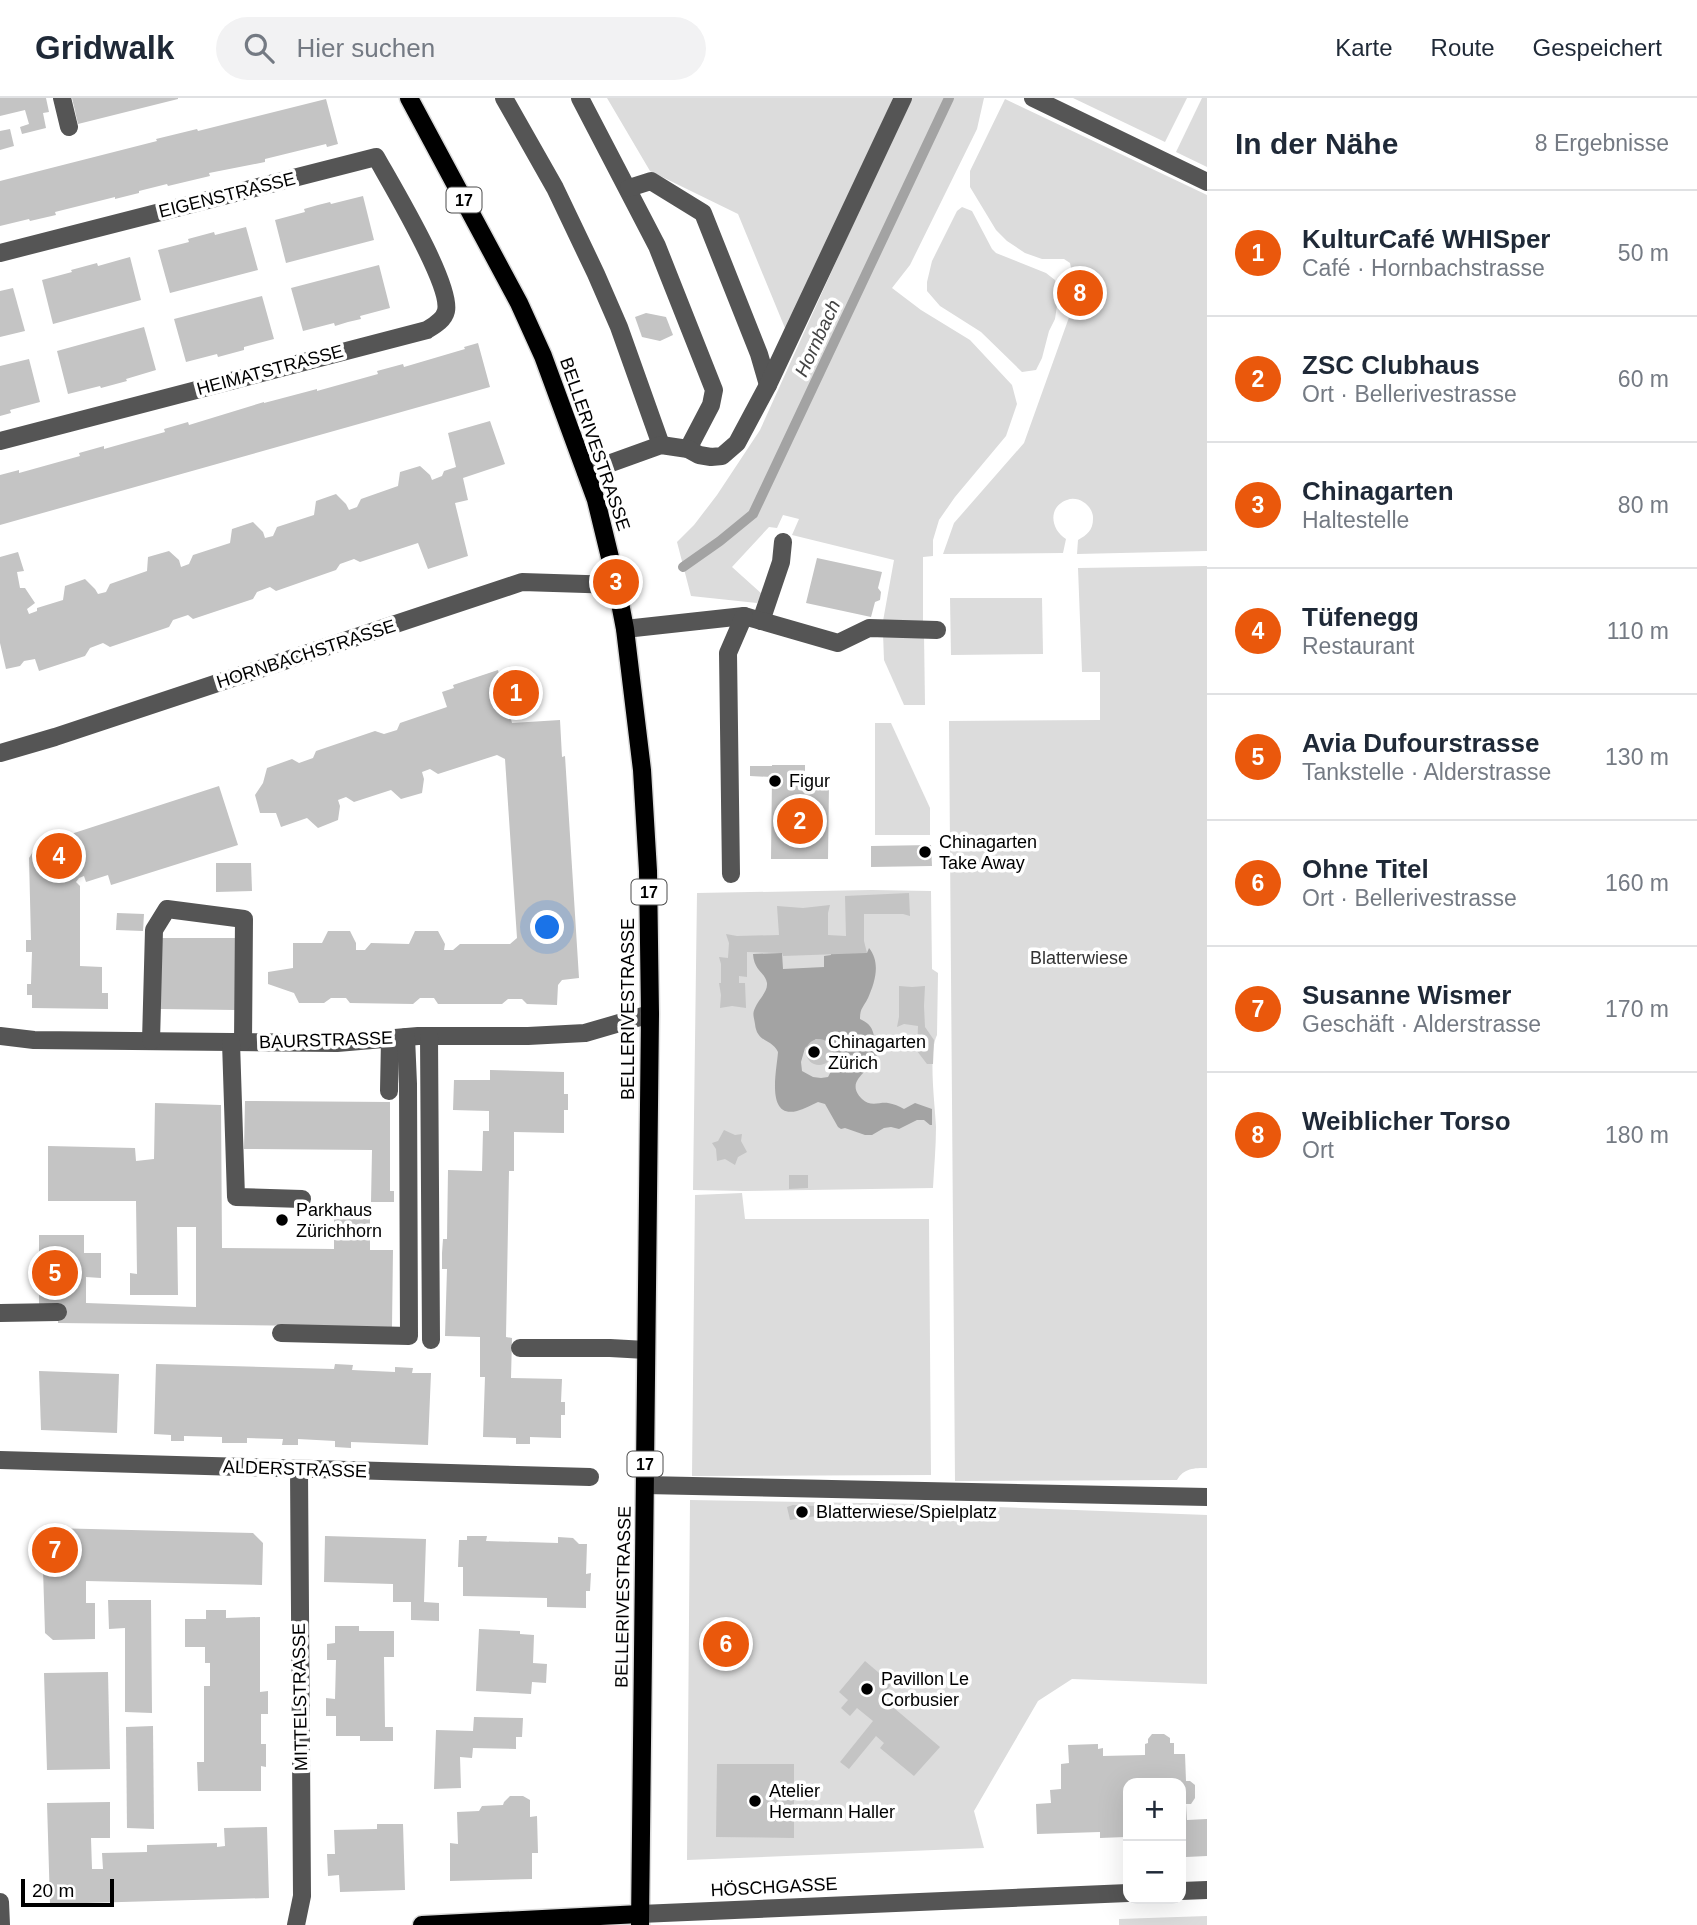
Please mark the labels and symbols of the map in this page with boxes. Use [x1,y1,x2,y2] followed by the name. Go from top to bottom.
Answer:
[157,168,297,222] street label: EIGENSTRASSE
[447,188,482,212] road number: 17
[1057,267,1103,319] pin: 8
[791,296,844,380] water label: Hornbach
[195,341,345,399] street label: HEIMATSTRASSE
[556,355,634,533] street label: BELLERIVESTRASSE
[593,556,639,608] pin: 3
[214,616,398,692] street label: HORNBACHSTRASSE
[493,667,539,719] pin: 1
[789,771,830,791] place label: Figur
[767,773,783,789] marker: Figur
[777,795,823,847] pin: 2
[36,830,82,882] pin: 4
[939,832,1037,873] place label: Chinagarten Take Away
[917,844,933,860] marker: Chinagarten Take Away
[632,880,666,904] road number: 17
[530,910,564,944] your location
[618,918,638,1100] street label: BELLERIVESTRASSE
[1030,948,1128,968] park label: Blatterwiese
[259,1028,393,1052] street label: BAURSTRASSE
[828,1032,926,1073] place label: Chinagarten Zürich
[806,1044,822,1060] marker: Chinagarten Zürich
[296,1200,382,1241] place label: Parkhaus Zürichhorn
[274,1212,290,1228] marker: Parkhaus Zürichhorn
[32,1247,78,1299] pin: 5
[628,1452,662,1476] road number: 17
[223,1456,367,1482] street label: ALDERSTRASSE
[816,1502,997,1522] place label: Blatterwiese/Spielplatz
[794,1504,810,1520] marker: Blatterwiese/Spielplatz
[611,1506,635,1688] street label: BELLERIVESTRASSE
[32,1524,78,1576] pin: 7
[703,1618,749,1670] pin: 6
[289,1623,311,1771] street label: MITTELSTRASSE
[881,1669,969,1710] place label: Pavillon Le Corbusier
[859,1681,875,1697] marker: Pavillon Le Corbusier
[769,1781,895,1822] place label: Atelier Hermann Haller
[747,1793,763,1809] marker: Atelier Hermann Haller
[710,1874,838,1900] street label: HÖSCHGASSE
[21,1876,114,1908] scale bar

